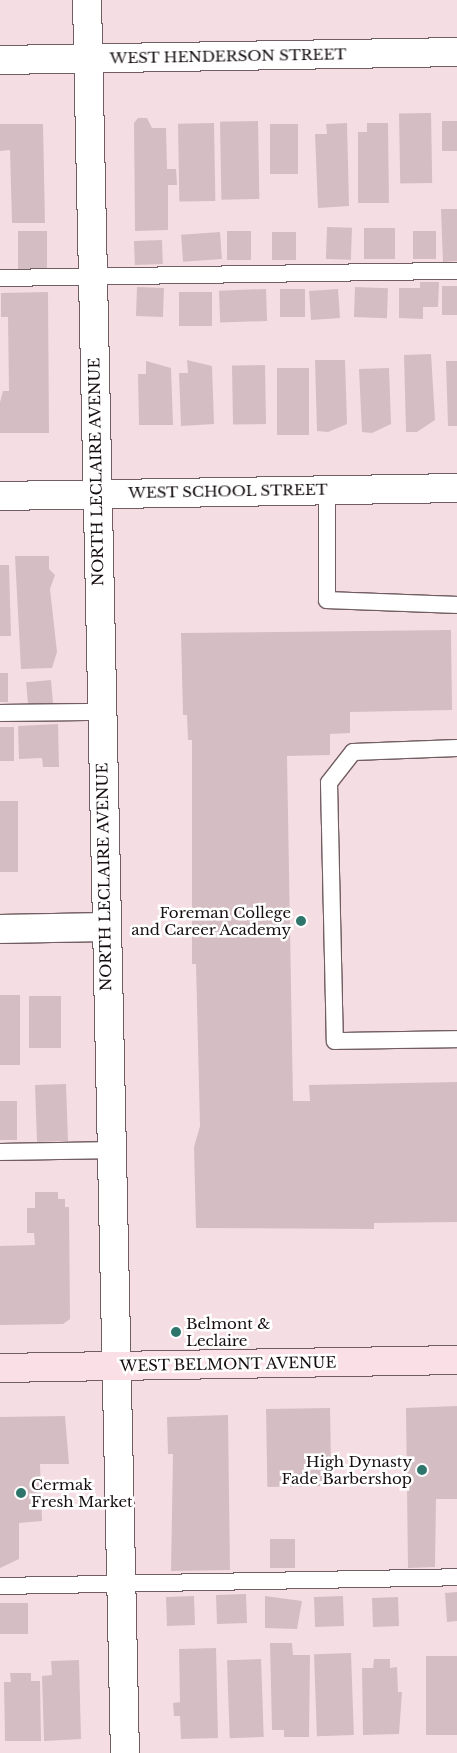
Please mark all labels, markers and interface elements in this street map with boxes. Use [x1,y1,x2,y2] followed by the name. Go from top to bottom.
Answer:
[109,45,347,67] street label: WEST HENDERSON STREET
[85,357,107,587] street label: NORTH LECLAIRE AVENUE
[128,480,328,502] street label: WEST SCHOOL STREET
[93,762,115,992] street label: NORTH LECLAIRE AVENUE
[130,903,291,938] place label: Foreman College and Career Academy
[295,915,307,927] marker: Foreman College and Career Academy
[186,1314,270,1349] place label: Belmont & Leclaire
[170,1326,182,1338] marker: Belmont & Leclaire
[119,1353,337,1375] street label: WEST BELMONT AVENUE
[282,1452,412,1487] place label: High Dynasty Fade Barbershop
[416,1464,428,1476] marker: High Dynasty Fade Barbershop
[31,1475,133,1510] place label: Cermak Fresh Market
[15,1487,27,1499] marker: Cermak Fresh Market

